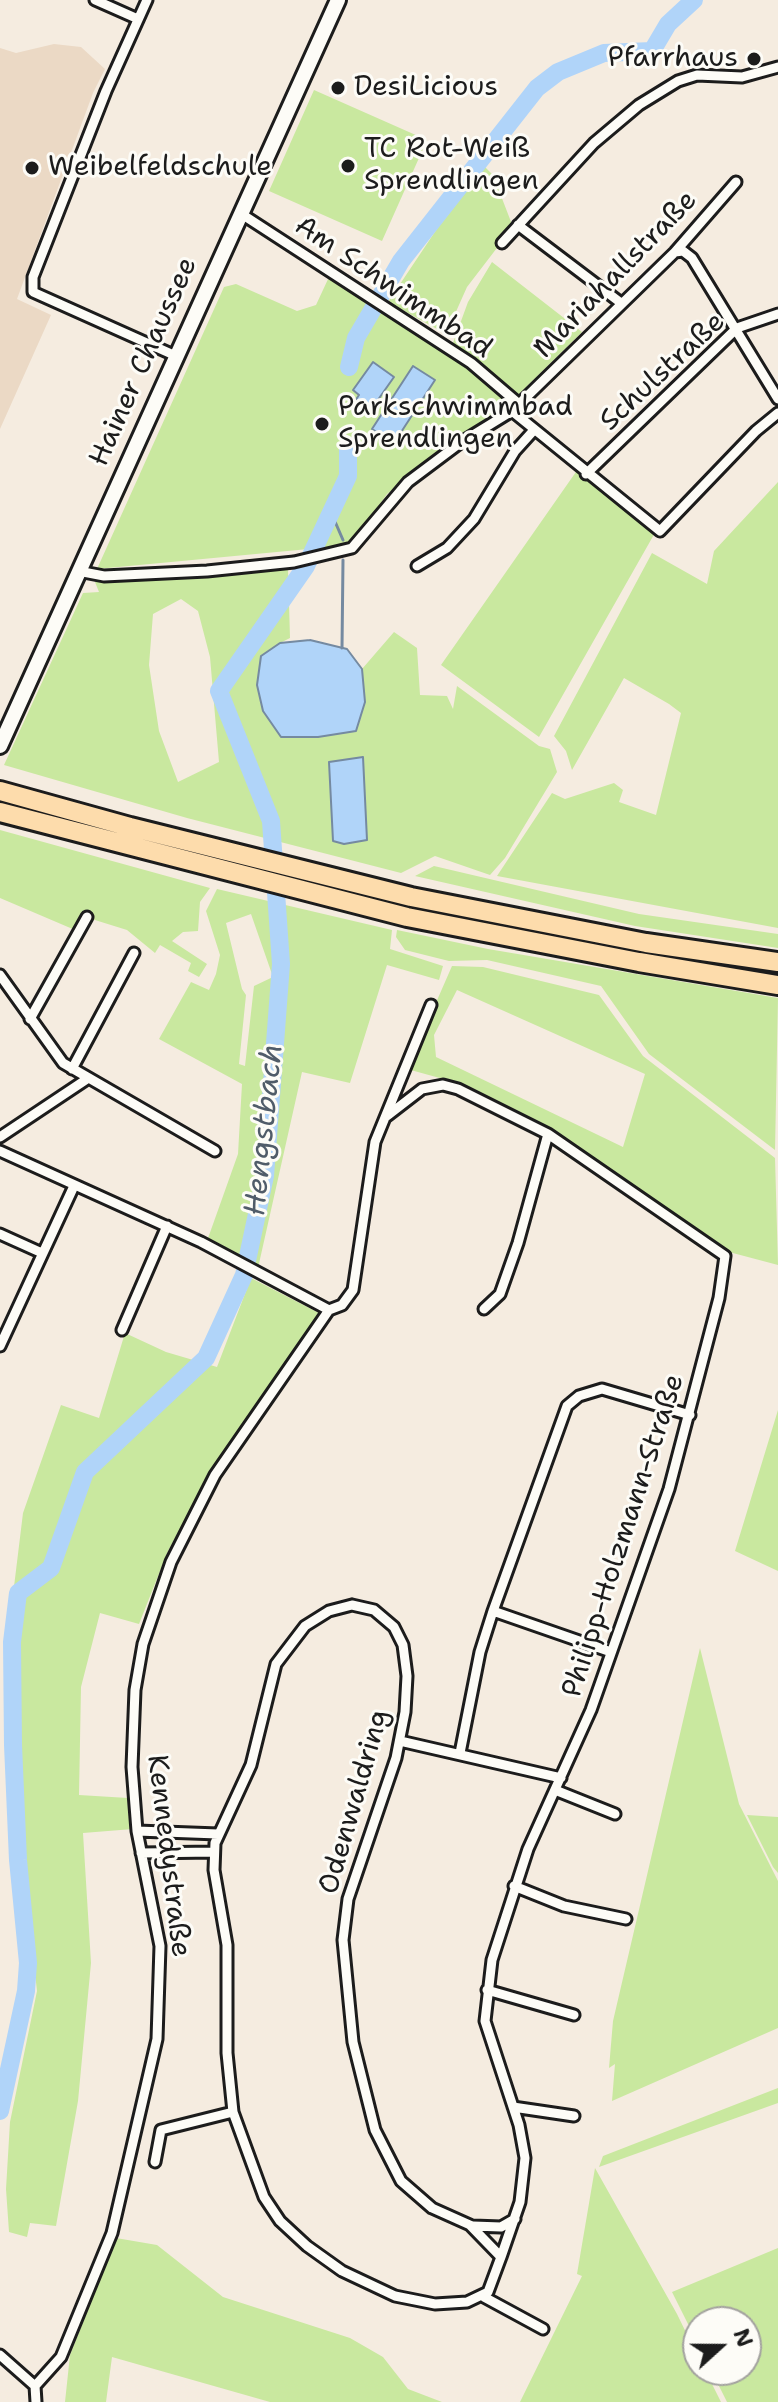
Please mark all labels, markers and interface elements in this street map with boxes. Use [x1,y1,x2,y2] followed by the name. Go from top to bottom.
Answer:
[608,42,738,76] place label: Pfarrhaus
[745,50,763,68] marker: Pfarrhaus
[354,71,498,105] place label: DesiLicious
[329,79,347,97] marker: DesiLicious
[364,133,539,199] place label: TC Rot-Weiß Sprendlingen
[48,151,272,185] place label: Weibelfeldschule
[339,157,357,175] marker: TC Rot-Weiß Sprendlingen
[23,159,41,177] marker: Weibelfeldschule
[527,184,705,366] street label: Mariahallstraße
[288,210,498,366] street label: Am Schwimmbad
[83,252,205,472] street label: Hainer Chaussee
[593,306,733,438] street label: Schulstraße
[338,391,573,457] place label: Parkschwimmbad Sprendlingen
[313,415,331,433] marker: Parkschwimmbad Sprendlingen
[238,1042,292,1218] water label: Hengstbach
[556,1370,692,1702] street label: Philipp-Holzmann-Straße
[313,1706,397,1898] street label: Odenwaldring
[139,1753,197,1959] street label: Kennedystraße
[682,2306,762,2386] north arrow
[726,2325,760,2351] text: N

